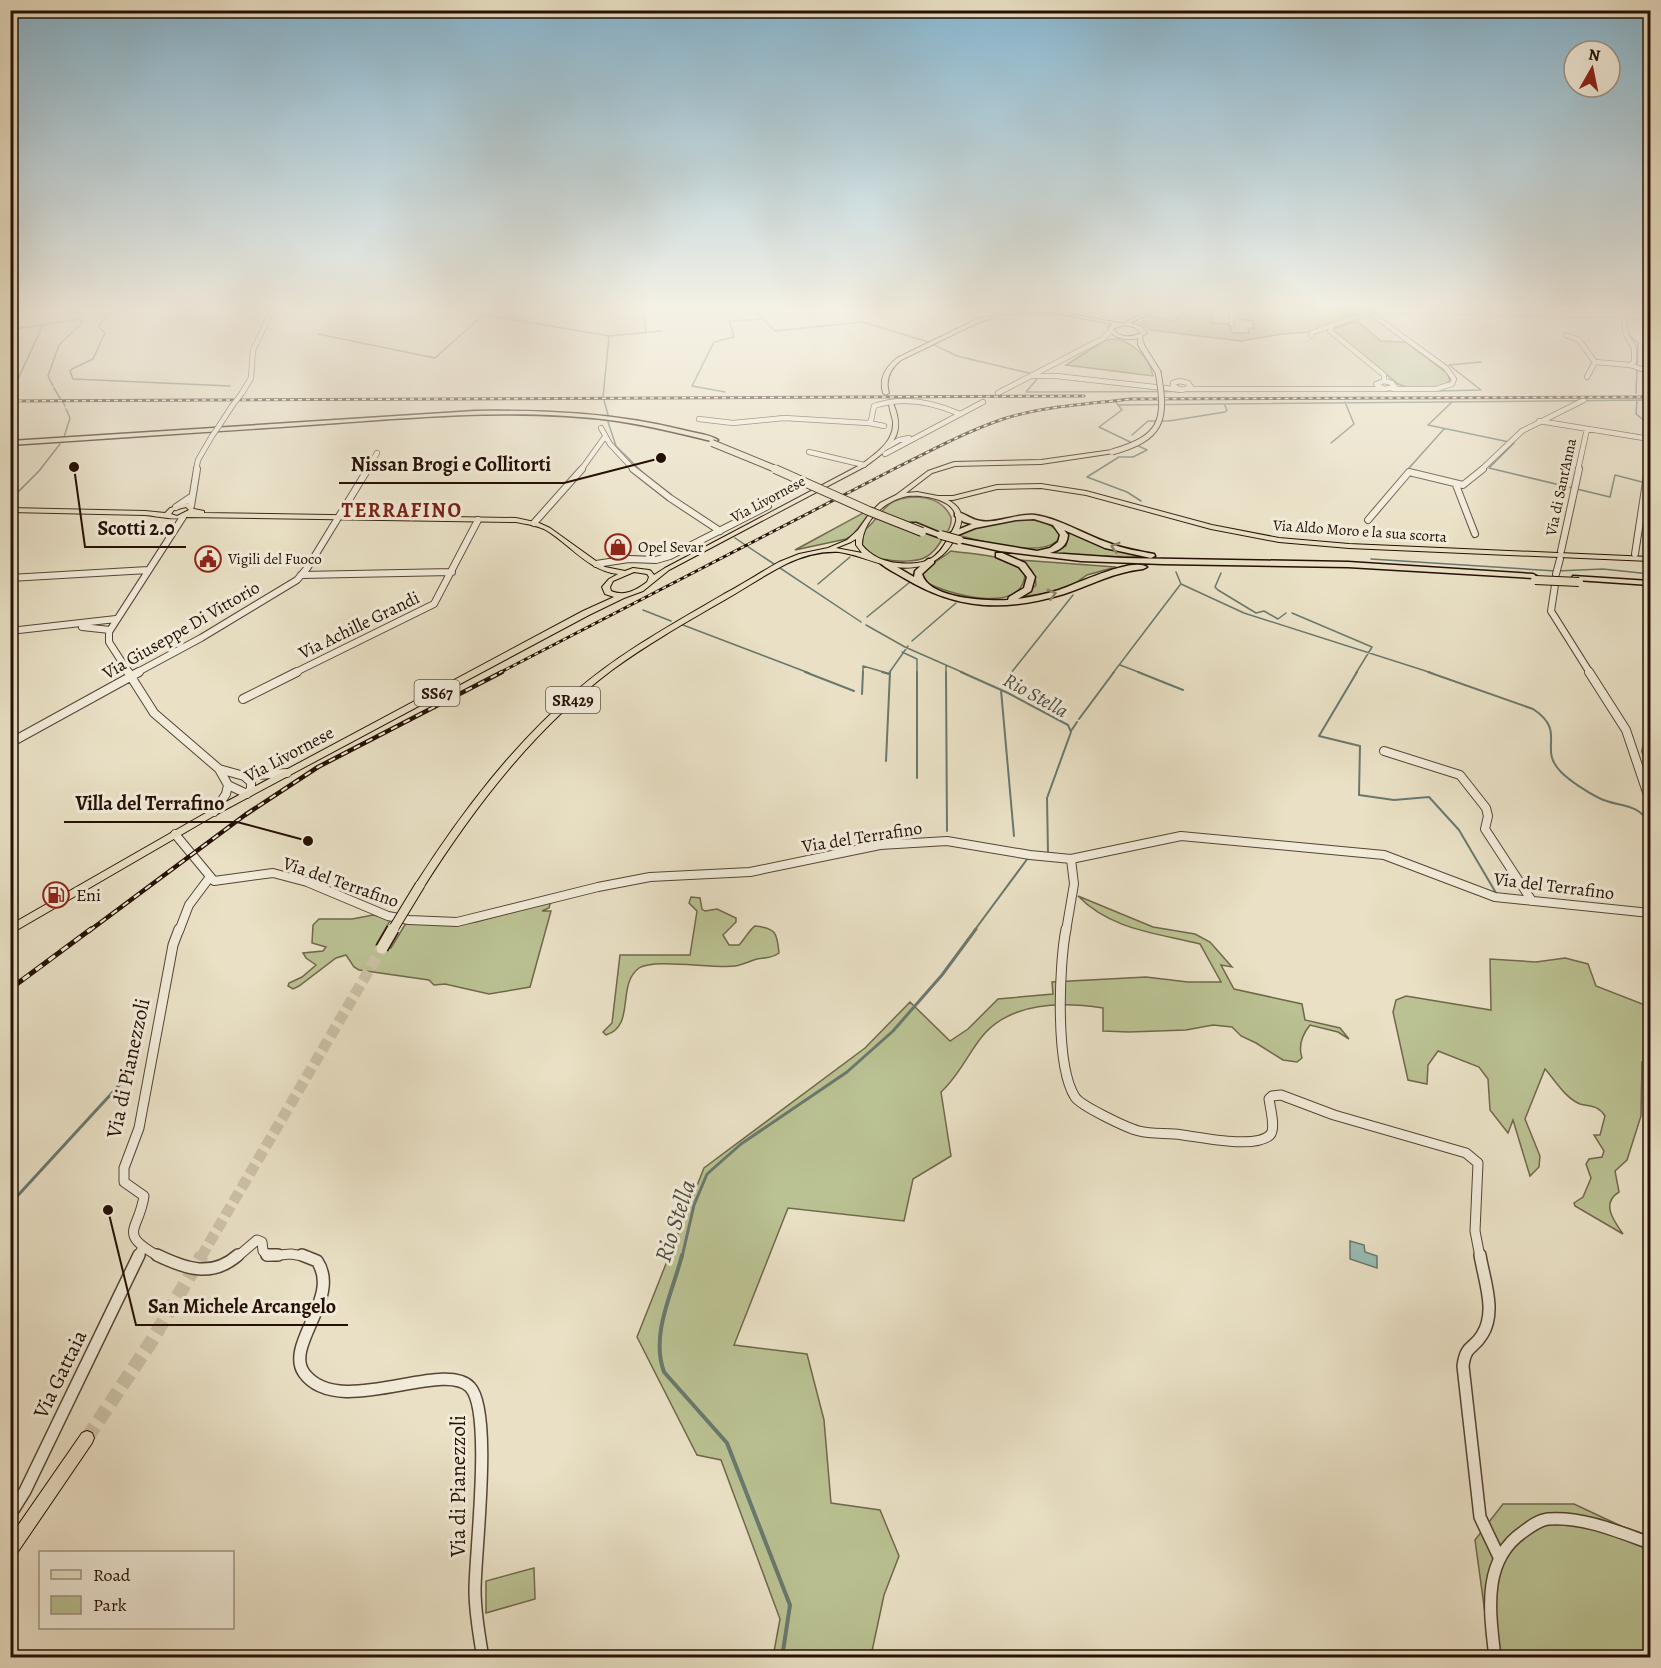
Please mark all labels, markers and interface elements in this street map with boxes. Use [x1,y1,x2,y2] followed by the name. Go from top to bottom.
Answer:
[1562,39,1622,99] north arrow
[1587,43,1602,67] text: N
[1541,437,1581,538] street label: Via di Sant'Anna
[339,445,564,483] callout: Nissan Brogi e Collitorti
[351,451,551,478] text: Nissan Brogi e Collitorti
[726,471,809,528] street label: Via Livornese
[342,497,462,524] district label: TERRAFINO
[85,509,186,547] callout: Scotti 2.0
[98,515,174,542] text: Scotti 2.0
[1272,515,1447,547] street label: Via Aldo Moro e la sua scorta
[603,532,633,562] shop icon: Opel Sevar
[638,537,703,557] place label: Opel Sevar
[1110,542,1121,555] one-way arrow
[193,544,223,574] public building icon: Vigili del Fuoco
[227,549,322,569] place label: Vigili del Fuoco
[97,575,264,685] street label: Via Giuseppe Di Vittorio
[294,585,423,665] street label: Via Achille Grandi
[1046,589,1057,601] one-way arrow
[998,667,1073,724] water label: Rio Stella
[414,680,460,706] road number: SS67
[546,687,600,713] road number: SR429
[239,720,338,788] street label: Via Livornese
[64,784,237,822] callout: Villa del Terrafino
[74,790,225,817] text: Villa del Terrafino
[799,816,924,858] street label: Via del Terrafino
[279,851,402,913] street label: Via del Terrafino
[1491,867,1616,905] street label: Via del Terrafino
[41,880,71,910] fuel station icon: Eni
[76,883,101,907] place label: Eni
[99,996,156,1141] street label: Via di Pianezzoli
[647,1176,703,1266] water label: Rio Stella
[136,1287,348,1325] callout: San Michele Arcangelo
[148,1293,336,1320] text: San Michele Arcangelo
[26,1325,93,1424] street label: Via Gattaia
[444,1415,472,1558] street label: Via di Pianezzoli
[39,1551,234,1629] legend
[93,1563,131,1587] text: Road
[93,1593,127,1617] text: Park

